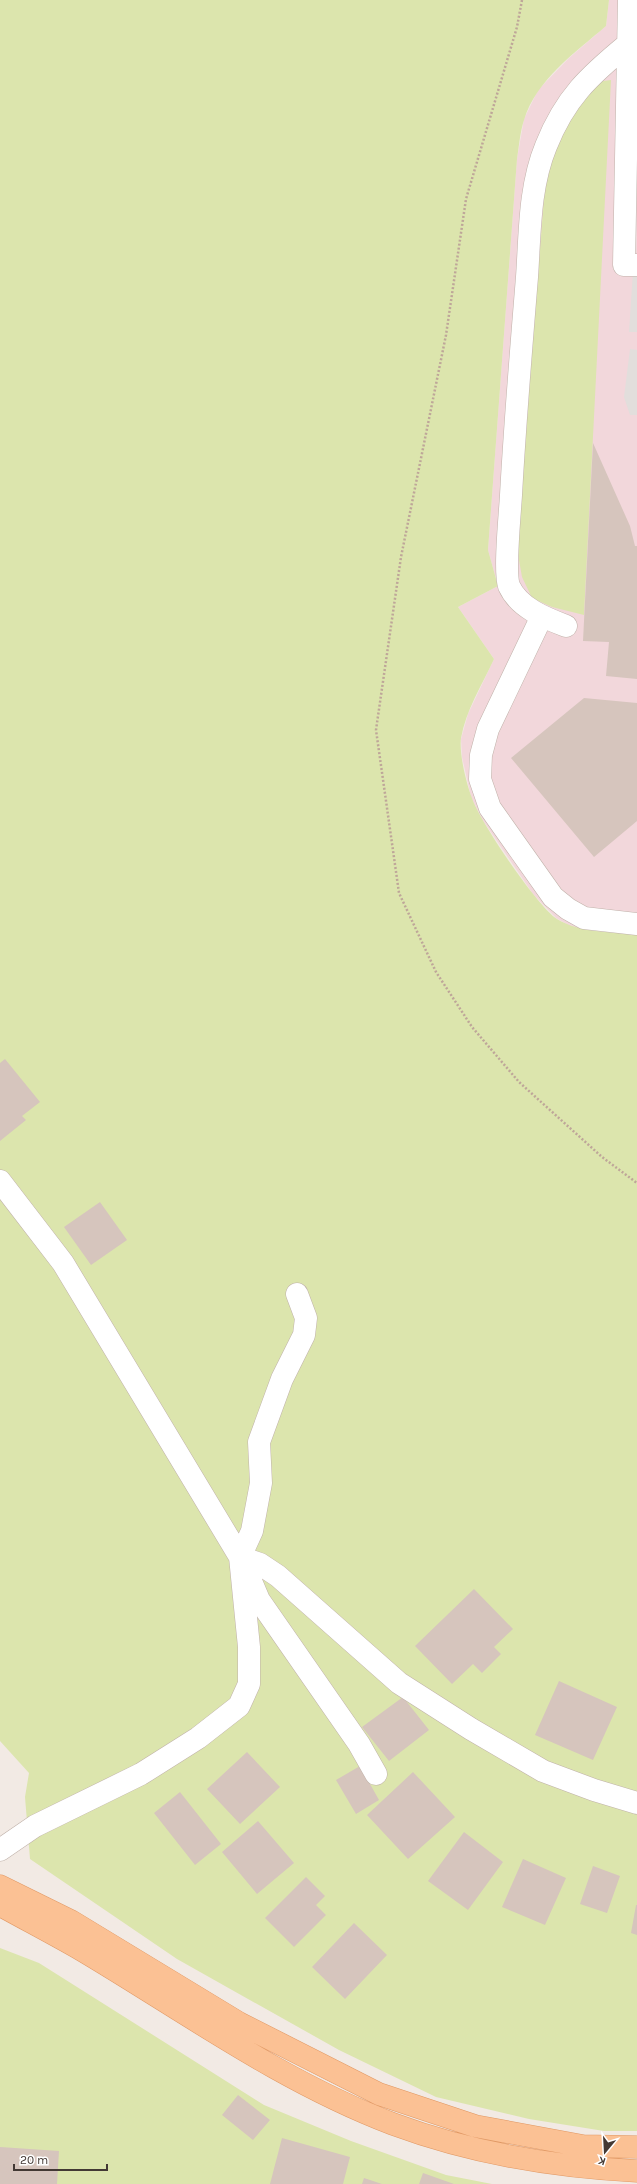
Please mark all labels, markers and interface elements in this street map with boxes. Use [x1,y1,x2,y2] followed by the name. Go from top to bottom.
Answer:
[585,2132,625,2172] north arrow
[14,2146,107,2172] scale bar
[20,2153,48,2167] text: 20 m
[596,2153,607,2168] text: K

